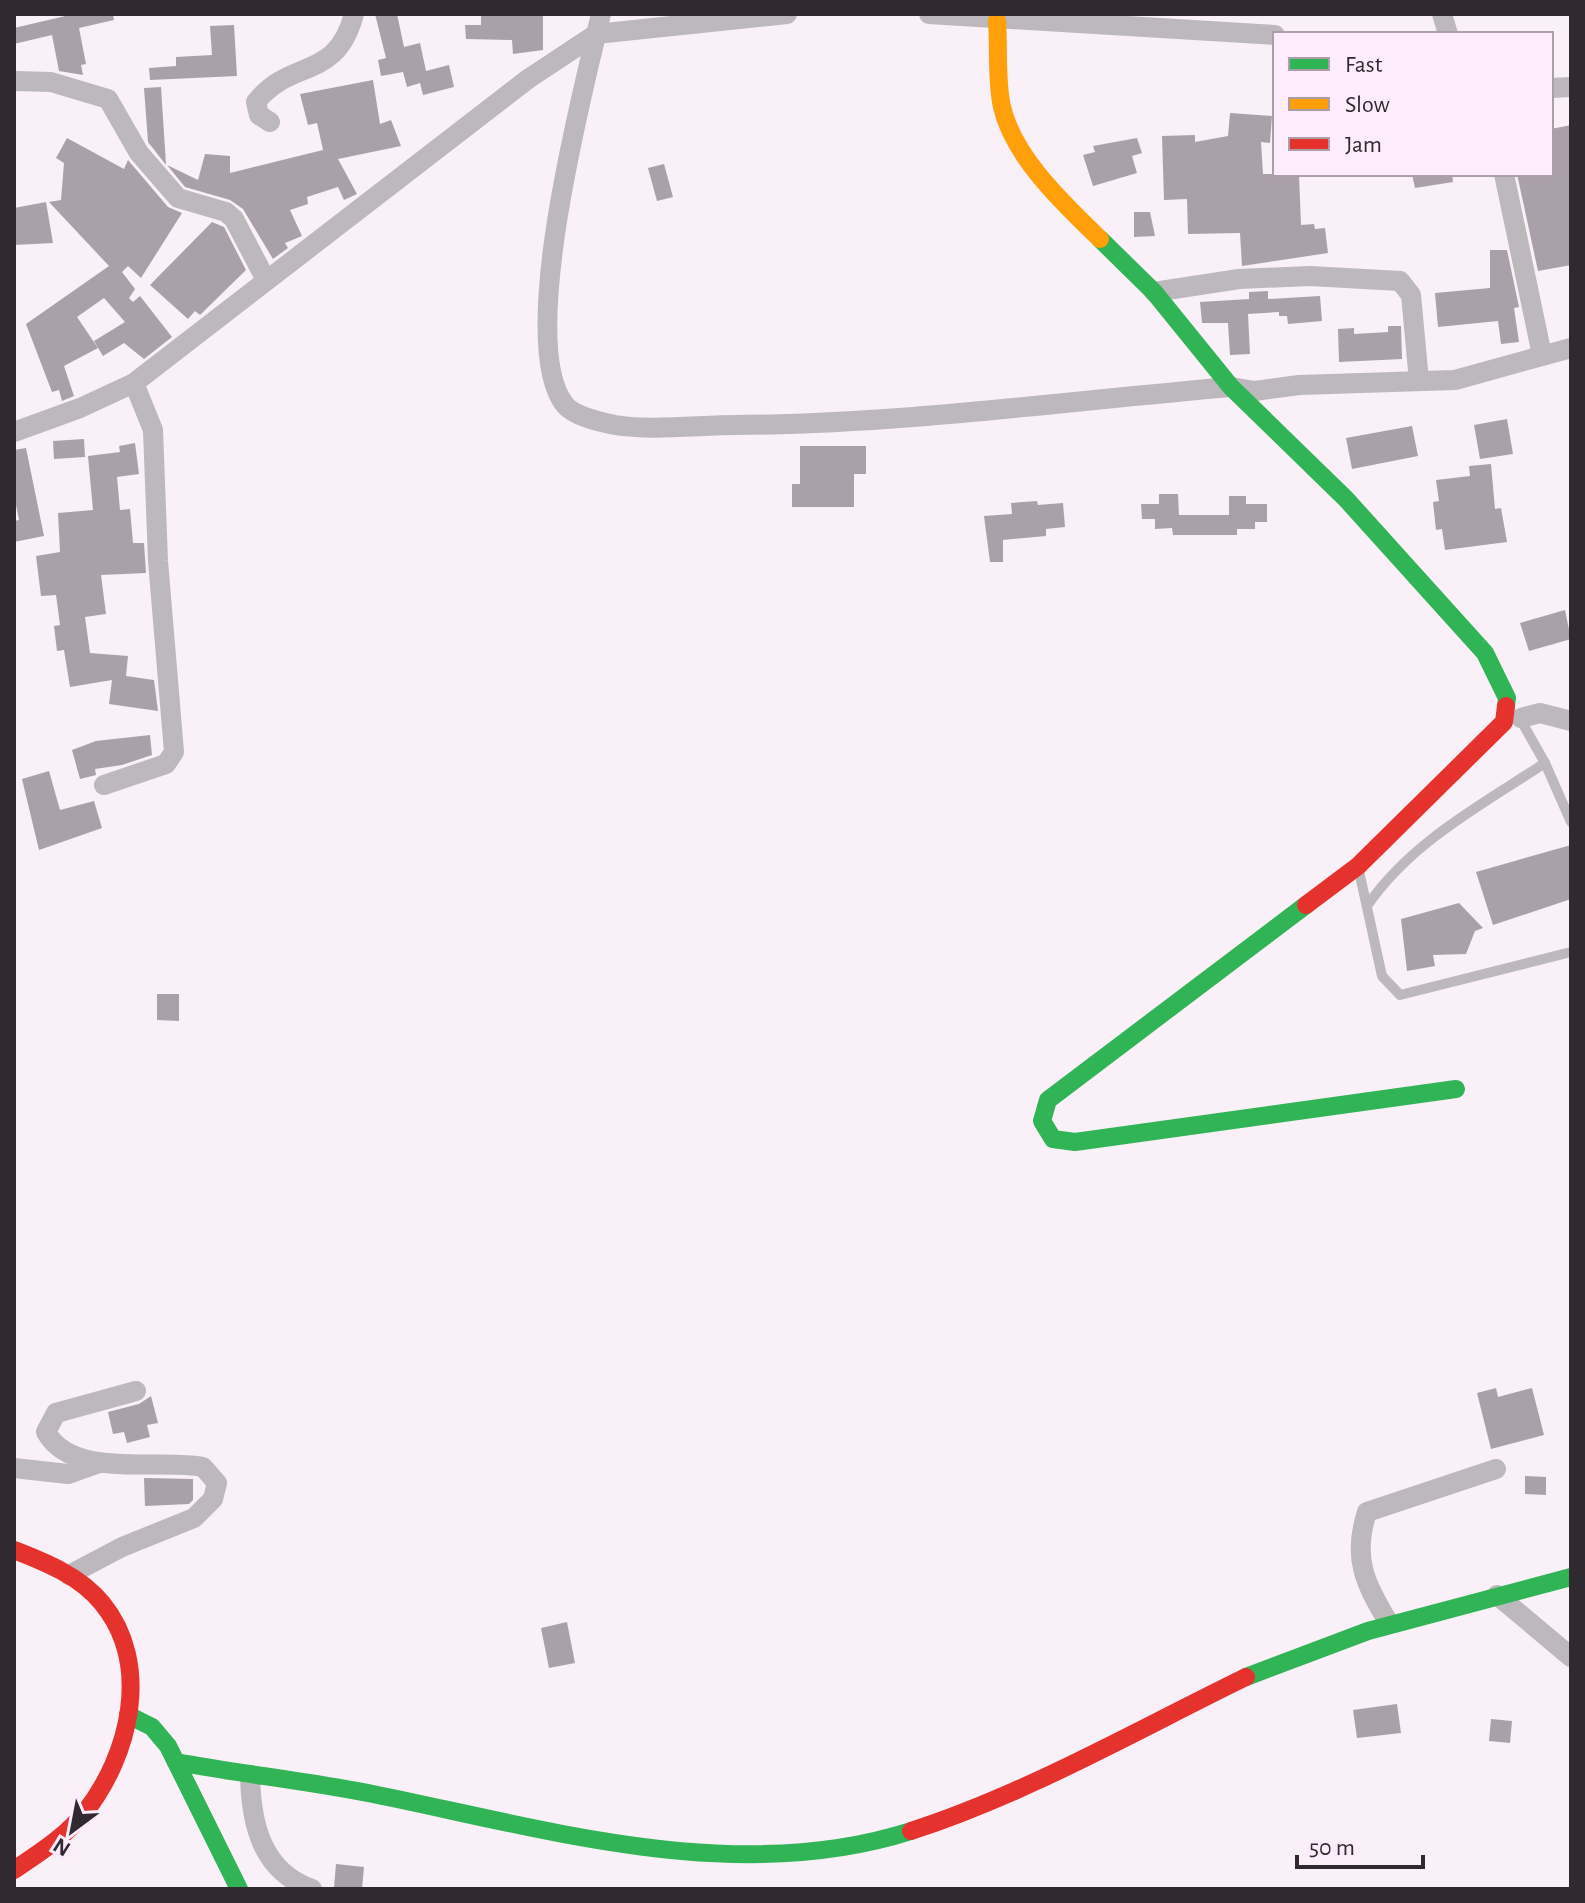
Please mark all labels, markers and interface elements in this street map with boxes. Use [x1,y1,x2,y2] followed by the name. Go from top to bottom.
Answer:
[1273,32,1553,176] legend
[1345,53,1383,77] text: Fast
[1345,93,1390,117] text: Slow
[1345,133,1382,157] text: Jam
[32,1791,112,1871] north arrow
[1297,1819,1423,1869] scale bar
[50,1834,74,1860] text: N
[1309,1836,1355,1860] text: 50 m

